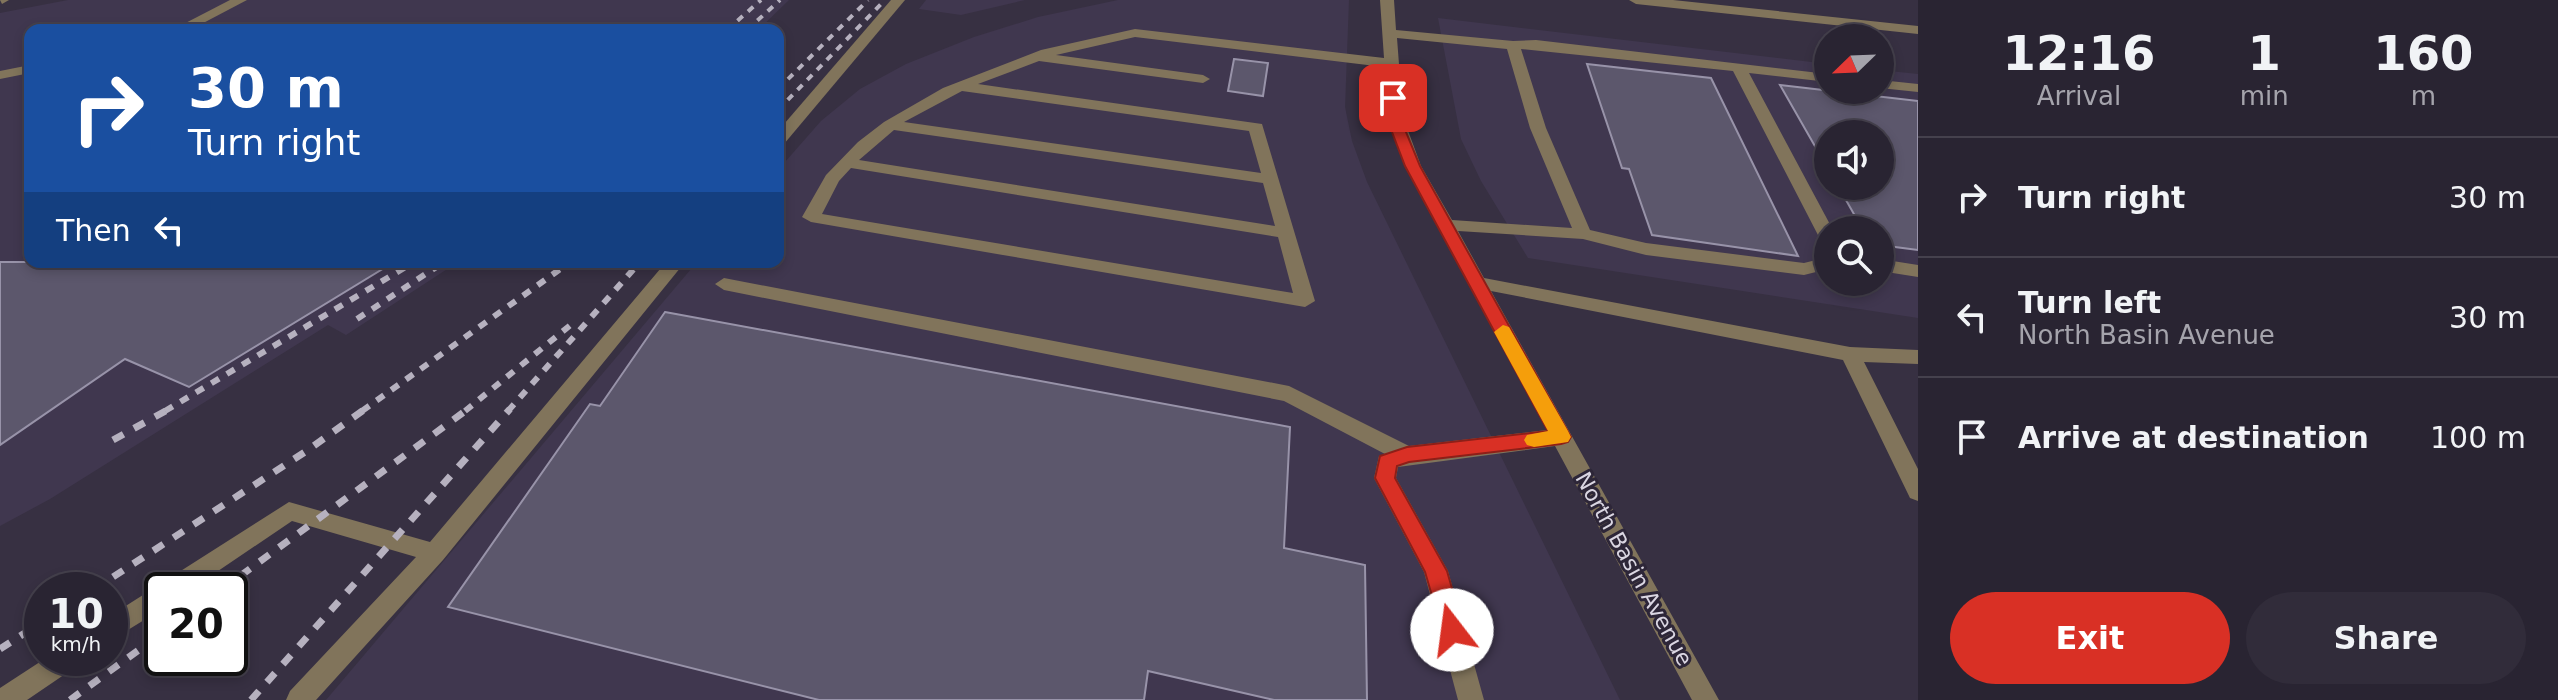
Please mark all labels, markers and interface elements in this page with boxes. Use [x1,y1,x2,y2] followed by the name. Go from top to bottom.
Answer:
[1814,24,1894,104] north arrow
[1814,24,1894,296] map controls
[2002,25,2155,81] text: 12:16
[2248,25,2281,81] text: 1
[2373,25,2473,81] text: 160
[188,55,344,120] text: 30 m
[56,56,160,160] icon: right
[1359,64,1427,132] pin
[1371,76,1415,120] icon: arrive
[2037,81,2121,111] text: Arrival
[2240,81,2289,111] text: min
[2411,81,2436,111] text: m
[1814,120,1894,200] button: sound
[188,122,360,163] text: Turn right
[1950,175,1994,219] icon: right
[2018,180,2185,215] text: Turn right
[2449,180,2526,215] text: 30 m
[147,208,191,252] icon: left
[56,213,131,248] text: Then
[1814,216,1894,296] button: search
[2018,285,2161,320] text: Turn left
[1950,295,1994,339] icon: left
[2449,300,2526,335] text: 30 m
[2018,320,2275,350] text: North Basin Avenue
[1950,415,1994,459] icon: arrive
[2018,420,2369,455] text: Arrive at destination
[2430,420,2526,455] text: 100 m
[1570,468,1698,670] street label: North Basin Avenue
[144,572,248,676] speed limit sign: 20
[1410,588,1494,672] position arrow
[48,591,104,637] text: 10
[1950,592,2230,684] button: Exit
[2246,592,2526,684] button: Share
[51,632,101,656] text: km/h

